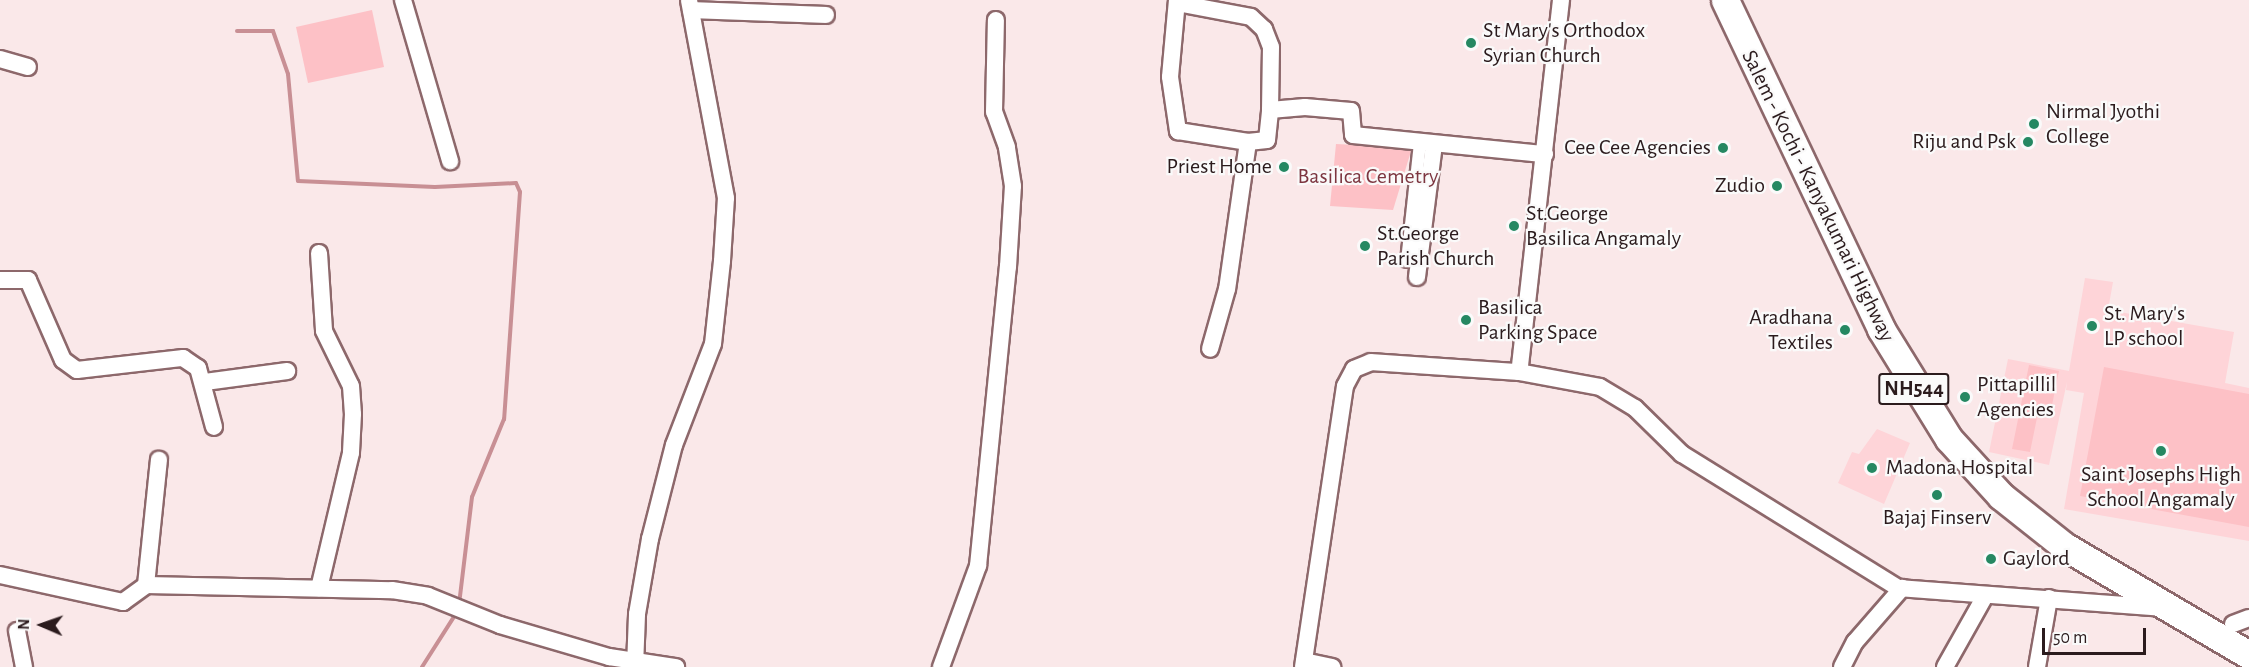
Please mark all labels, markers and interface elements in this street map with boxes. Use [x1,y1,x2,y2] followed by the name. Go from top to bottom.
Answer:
[1483,17,1645,68] place label: St Mary's Orthodox Syrian Church
[1464,36,1478,50] marker: St Mary's Orthodox Syrian Church
[1736,46,1900,346] street label: Salem - Kochi - Kanyakumari Highway
[2046,98,2160,150] place label: Nirmal Jyothi College
[2027,117,2041,131] marker: Nirmal Jyothi College
[1912,129,2016,155] place label: Riju and Psk
[1564,135,1711,161] place label: Cee Cee Agencies
[2021,135,2035,149] marker: Riju and Psk
[1716,141,1730,155] marker: Cee Cee Agencies
[1167,154,1272,180] place label: Priest Home
[1277,160,1291,174] marker: Priest Home
[1298,164,1438,190] park label: Basilica Cemetry
[1715,173,1765,199] place label: Zudio
[1770,179,1784,193] marker: Zudio
[1526,200,1681,252] place label: St.George Basilica Angamaly
[1507,219,1521,233] marker: St.George Basilica Angamaly
[1377,220,1494,272] place label: St.George Parish Church
[1358,239,1372,253] marker: St.George Parish Church
[1478,294,1597,346] place label: Basilica Parking Space
[2104,300,2185,352] place label: St. Mary's LP school
[1749,304,1833,356] place label: Aradhana Textiles
[1459,313,1473,327] marker: Basilica Parking Space
[2085,319,2099,333] marker: St. Mary's LP school
[1838,323,1852,337] marker: Aradhana Textiles
[1878,371,1950,407] road number: NH544
[1977,371,2056,422] place label: Pittapillil Agencies
[1958,390,1972,404] marker: Pittapillil Agencies
[2154,444,2168,458] marker: Saint Josephs High School Angamaly
[1886,455,2033,481] place label: Madona Hospital
[1863,459,1881,477] marker: Madona Hospital
[2081,461,2241,512] place label: Saint Josephs High School Angamaly
[1930,488,1944,502] marker: Bajaj Finserv
[1883,505,1991,531] place label: Bajaj Finserv
[2003,546,2070,572] place label: Gaylord
[1984,552,1998,566] marker: Gaylord
[12,595,72,655] north arrow
[2045,616,2148,654] scale bar
[16,619,32,630] text: N
[2053,629,2087,647] text: 50 m

